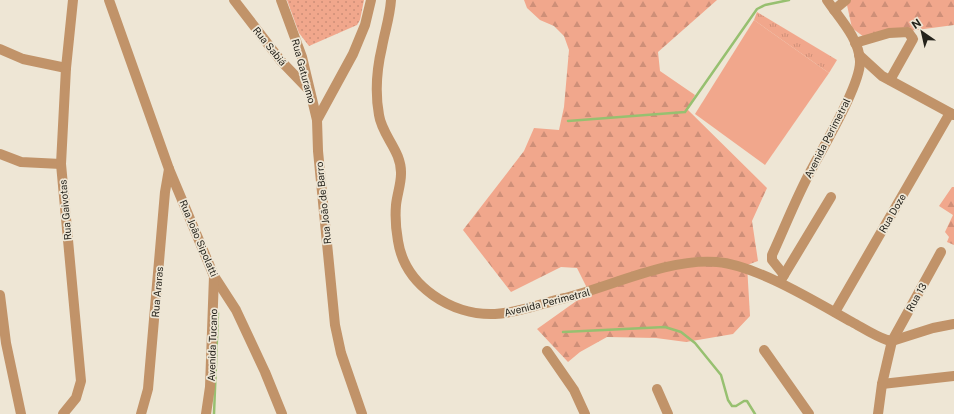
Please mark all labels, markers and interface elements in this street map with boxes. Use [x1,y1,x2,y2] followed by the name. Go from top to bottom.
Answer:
[902,12,942,52] north arrow
[909,16,923,31] text: N
[251,24,289,68] street label: Rua Sabiá
[290,37,318,105] street label: Rua Gaturamo
[802,96,852,180] street label: Avenida Perimetral
[313,161,333,245] street label: Rua João de Barro
[56,179,74,241] street label: Rua Gaivotas
[876,191,908,235] street label: Rua Doze
[177,198,221,278] street label: Rua João Sipolatti
[149,266,165,318] street label: Rua Araras
[903,281,929,313] street label: Rua 13
[503,286,591,318] street label: Avenida Perimetral
[205,308,219,382] street label: Avenida Tucano

